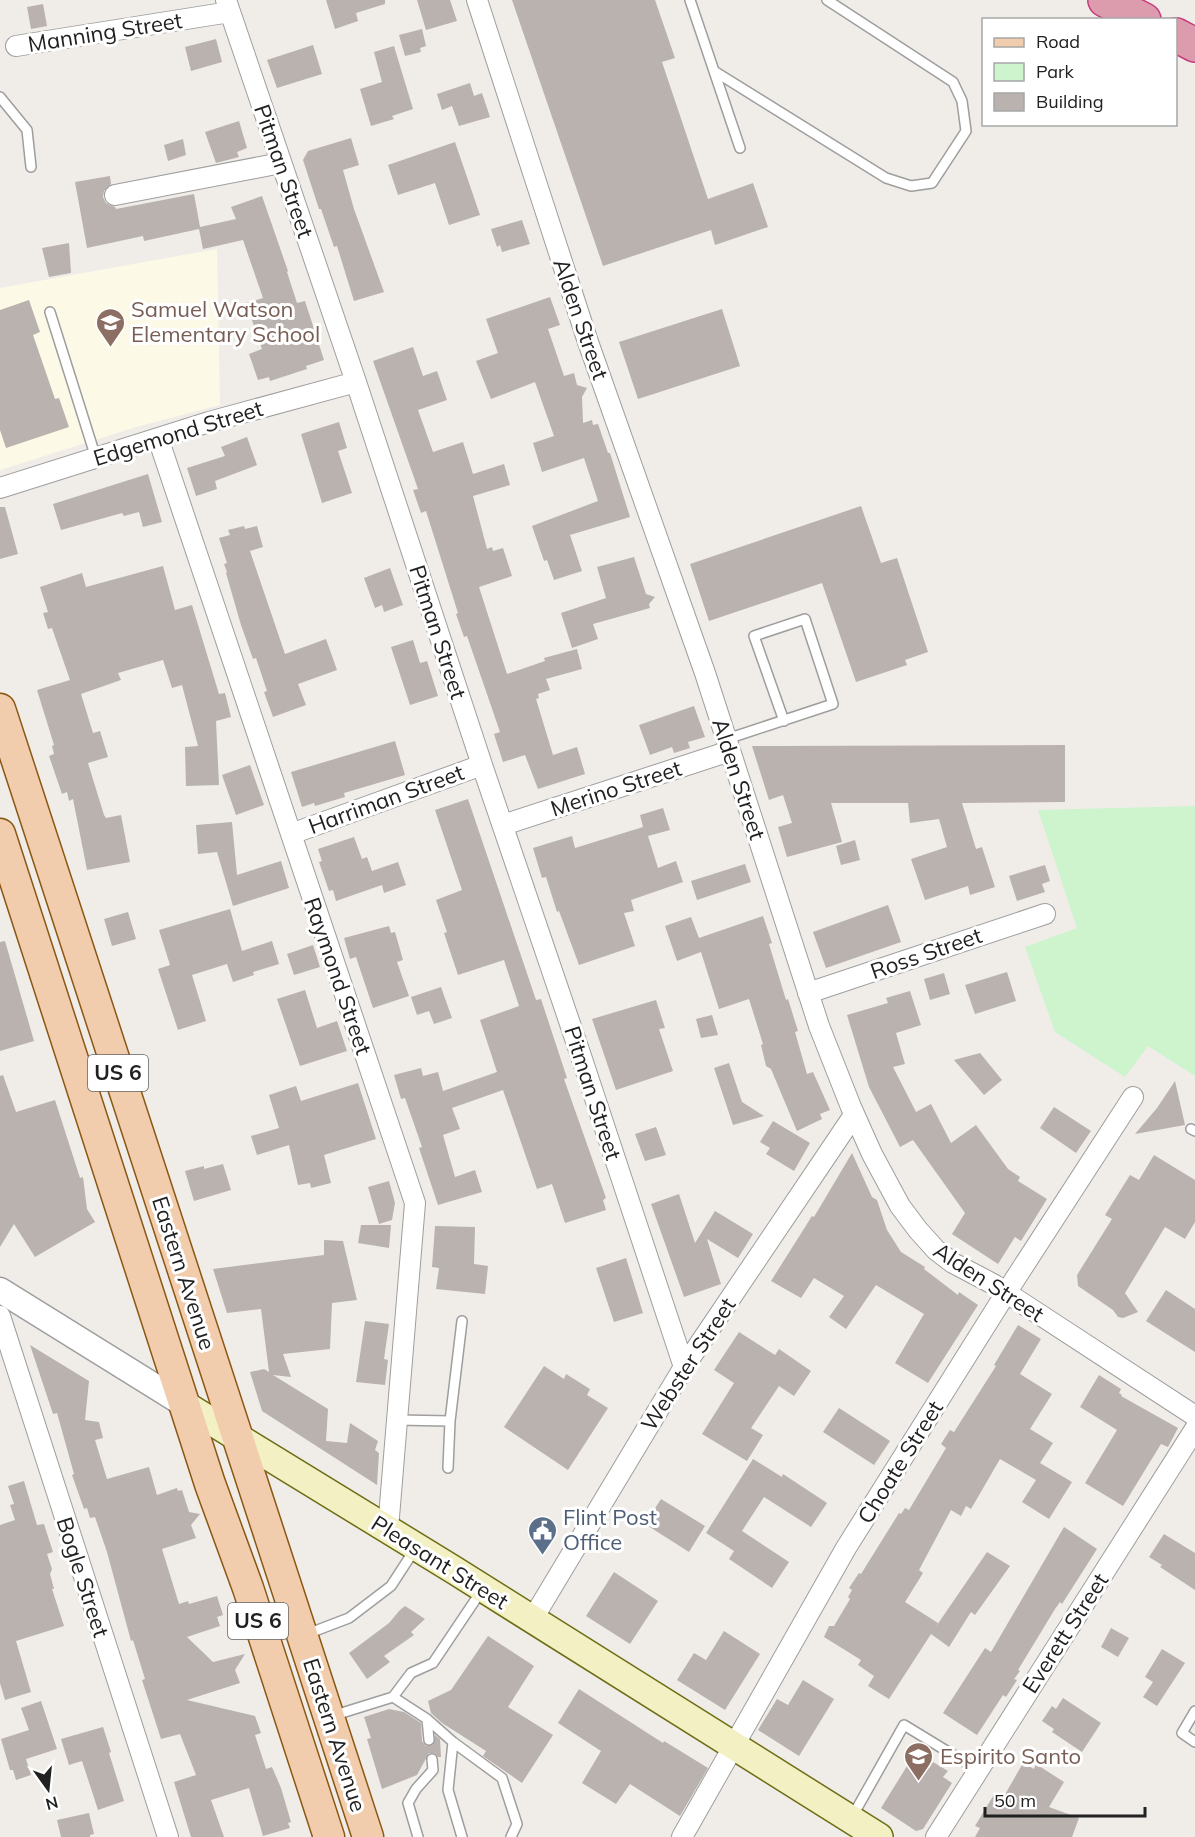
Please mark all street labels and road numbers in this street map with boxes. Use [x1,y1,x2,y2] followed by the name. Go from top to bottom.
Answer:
[26,6,184,58] street label: Manning Street
[248,101,320,242] street label: Pitman Street
[547,255,615,383] street label: Alden Street
[90,394,266,472] street label: Edgemond Street
[403,561,473,703] street label: Pitman Street
[706,715,772,844] street label: Alden Street
[547,754,685,822] street label: Merino Street
[305,758,468,840] street label: Harriman Street
[298,894,378,1059] street label: Raymond Street
[867,921,986,985] street label: Ross Street
[558,1022,628,1164] street label: Pitman Street
[88,1055,148,1091] road number: US 6
[146,1193,222,1353] street label: Eastern Avenue
[929,1236,1050,1328] street label: Alden Street
[635,1292,742,1436] street label: Webster Street
[851,1395,949,1529] street label: Choate Street
[366,1509,514,1615] street label: Pleasant Street
[50,1513,116,1641] street label: Bogle Street
[1016,1567,1114,1698] street label: Everett Street
[228,1603,288,1639] road number: US 6
[297,1655,373,1815] street label: Eastern Avenue

